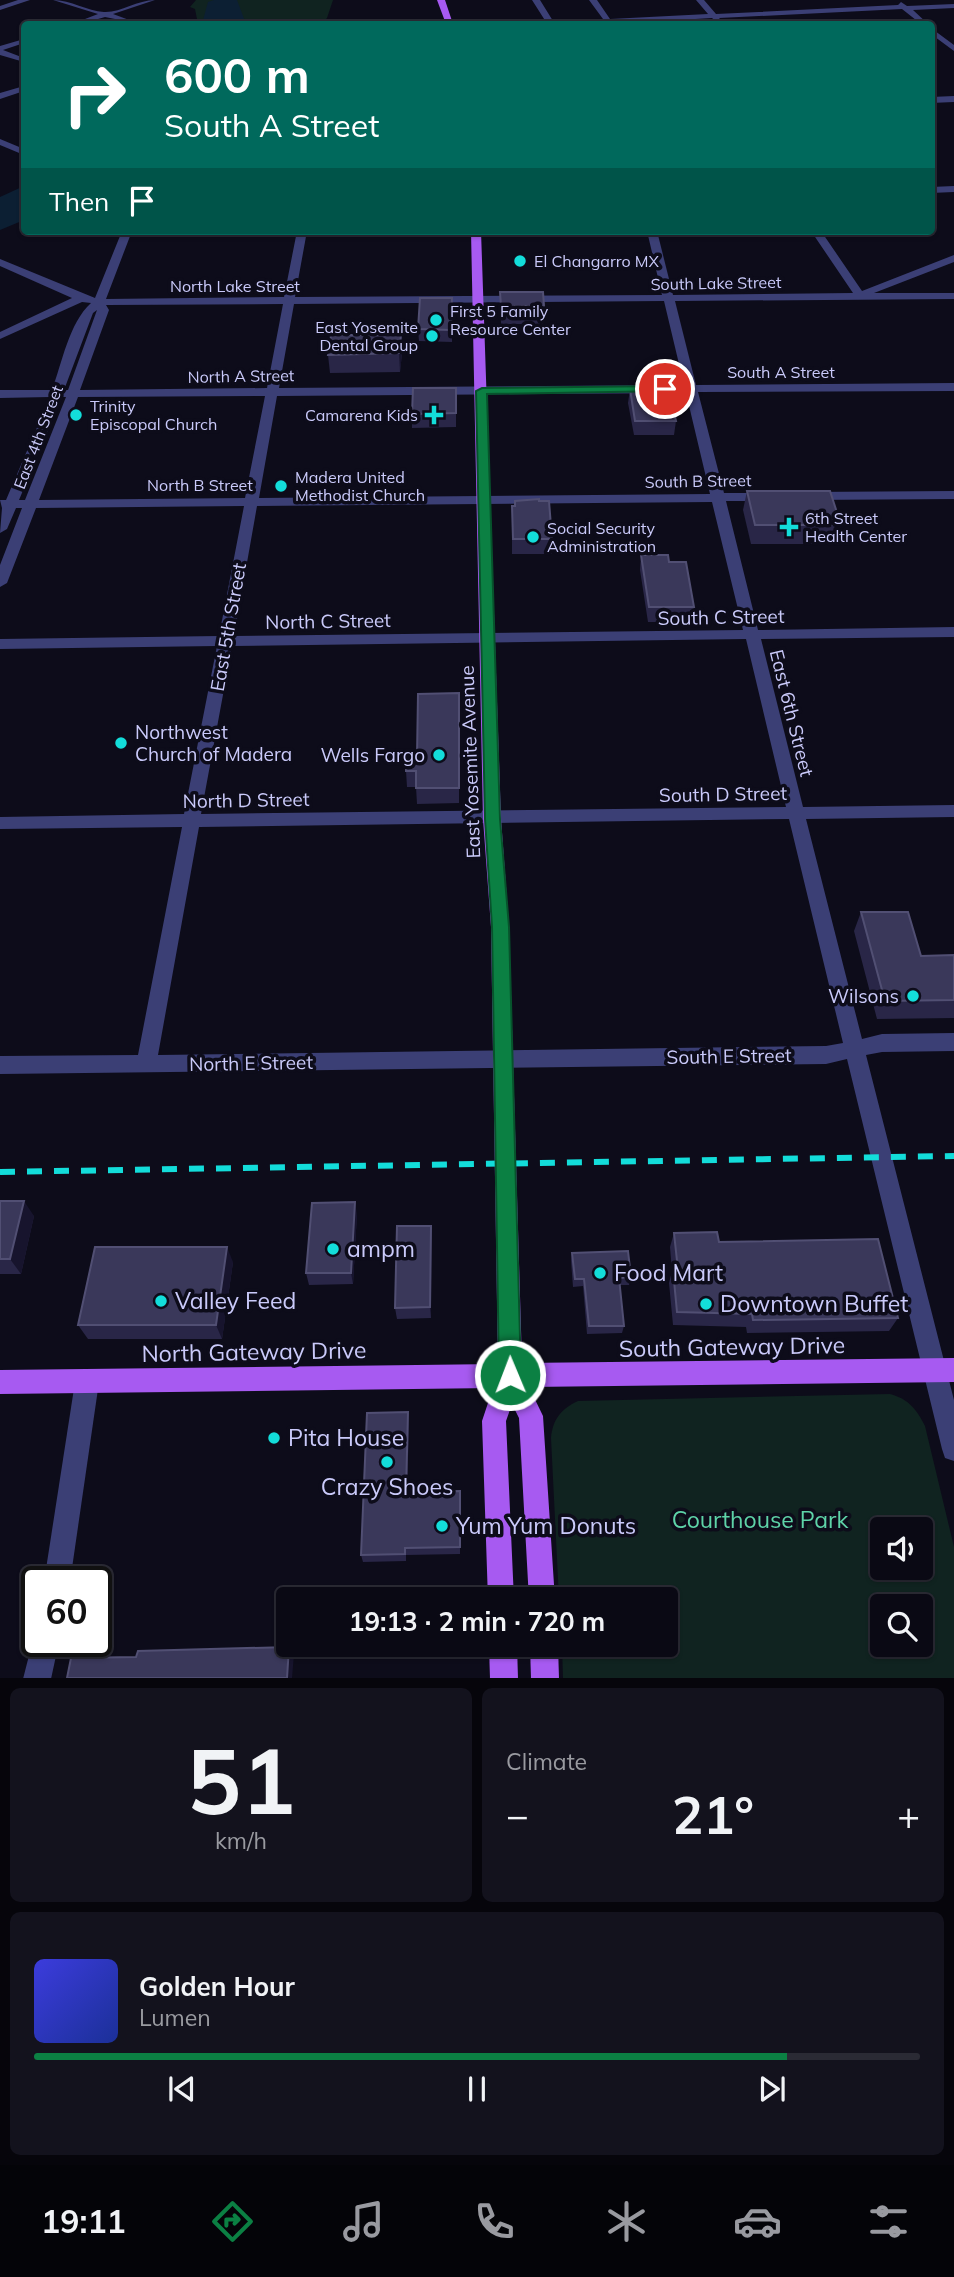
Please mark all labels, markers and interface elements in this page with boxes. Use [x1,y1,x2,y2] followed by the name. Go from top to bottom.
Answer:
[164,44,310,105] text: 600 m
[49,49,140,140] icon: right
[164,105,379,145] text: South A Street
[123,182,161,220] icon: arrive
[49,185,109,218] text: Then
[534,251,659,271] place label: El Changarro MX
[512,253,528,269] marker: El Changarro MX
[650,272,782,294] street label: South Lake Street
[170,276,300,296] street label: North Lake Street
[450,301,571,339] place label: First 5 Family Resource Center
[428,312,444,328] marker: First 5 Family Resource Center
[315,317,418,355] place label: East Yosemite Dental Group
[424,328,440,344] marker: East Yosemite Dental Group
[635,359,695,419] pin
[727,362,835,382] street label: South A Street
[188,365,295,387] street label: North A Street
[646,370,684,408] icon: arrive
[9,382,67,492] street label: East 4th Street
[90,396,217,434] place label: Trinity Episcopal Church
[305,405,418,425] place label: Camarena Kids
[424,405,444,425] marker: Camarena Kids
[68,407,84,423] marker: Trinity Episcopal Church
[295,467,425,505] place label: Madera United Methodist Church
[644,470,752,492] street label: South B Street
[147,475,253,495] street label: North B Street
[273,478,289,494] marker: Madera United Methodist Church
[805,508,907,546] place label: 6th Street Health Center
[779,517,799,537] marker: 6th Street Health Center
[547,518,656,556] place label: Social Security Administration
[525,529,541,545] marker: Social Security Administration
[205,561,251,693] street label: East 5th Street
[657,604,785,630] street label: South C Street
[265,608,391,634] street label: North C Street
[765,647,819,779] street label: East 6th Street
[455,665,485,859] street label: East Yosemite Avenue
[135,720,292,766] place label: Northwest Church of Madera
[113,735,129,751] marker: Northwest Church of Madera
[320,743,425,767] place label: Wells Fargo
[431,747,447,763] marker: Wells Fargo
[659,781,788,807] street label: South D Street
[182,787,310,813] street label: North D Street
[828,984,899,1008] place label: Wilsons
[905,988,921,1004] marker: Wilsons
[666,1043,792,1069] street label: South E Street
[189,1050,313,1076] street label: North E Street
[347,1234,415,1263] place label: ampm
[325,1241,341,1257] marker: ampm
[614,1258,723,1287] place label: Food Mart
[592,1265,608,1281] marker: Food Mart
[175,1286,296,1315] place label: Valley Feed
[720,1289,908,1318] place label: Downtown Buffet
[153,1293,169,1309] marker: Valley Feed
[698,1296,714,1312] marker: Downtown Buffet
[619,1330,845,1363] street label: South Gateway Drive
[141,1335,367,1368] street label: North Gateway Drive
[473,1338,547,1412] position arrow
[288,1423,404,1452] place label: Pita House
[266,1430,282,1446] marker: Pita House
[379,1454,395,1470] marker: Crazy Shoes
[321,1472,453,1501] place label: Crazy Shoes
[672,1505,849,1534] park label: Courthouse Park
[455,1511,636,1540] place label: Yum Yum Donuts
[870,1517,933,1657] map controls
[870,1517,933,1580] button: sound
[434,1518,450,1534] marker: Yum Yum Donuts
[21,1566,112,1657] speed limit sign: 60
[870,1594,933,1657] button: search
[349,1605,605,1638] text: 19:13 · 2 min · 720 m
[186,1723,296,1837] text: 51
[506,1747,587,1776] text: Climate
[672,1782,754,1847] text: 21°
[506,1791,529,1839] text: −
[897,1791,920,1839] text: +
[215,1826,267,1855] text: km/h
[139,1970,295,2003] text: Golden Hour
[139,2003,211,2032] text: Lumen
[163,2070,201,2108] icon: previous
[458,2070,496,2108] icon: pause
[753,2070,791,2108] icon: next
[208,2197,257,2246] icon: directions
[339,2197,388,2246] icon: music
[470,2197,519,2246] icon: phone
[602,2197,651,2246] icon: climate
[733,2197,782,2246] icon: car
[864,2197,913,2246] icon: filters
[41,2201,126,2241] text: 19:11

